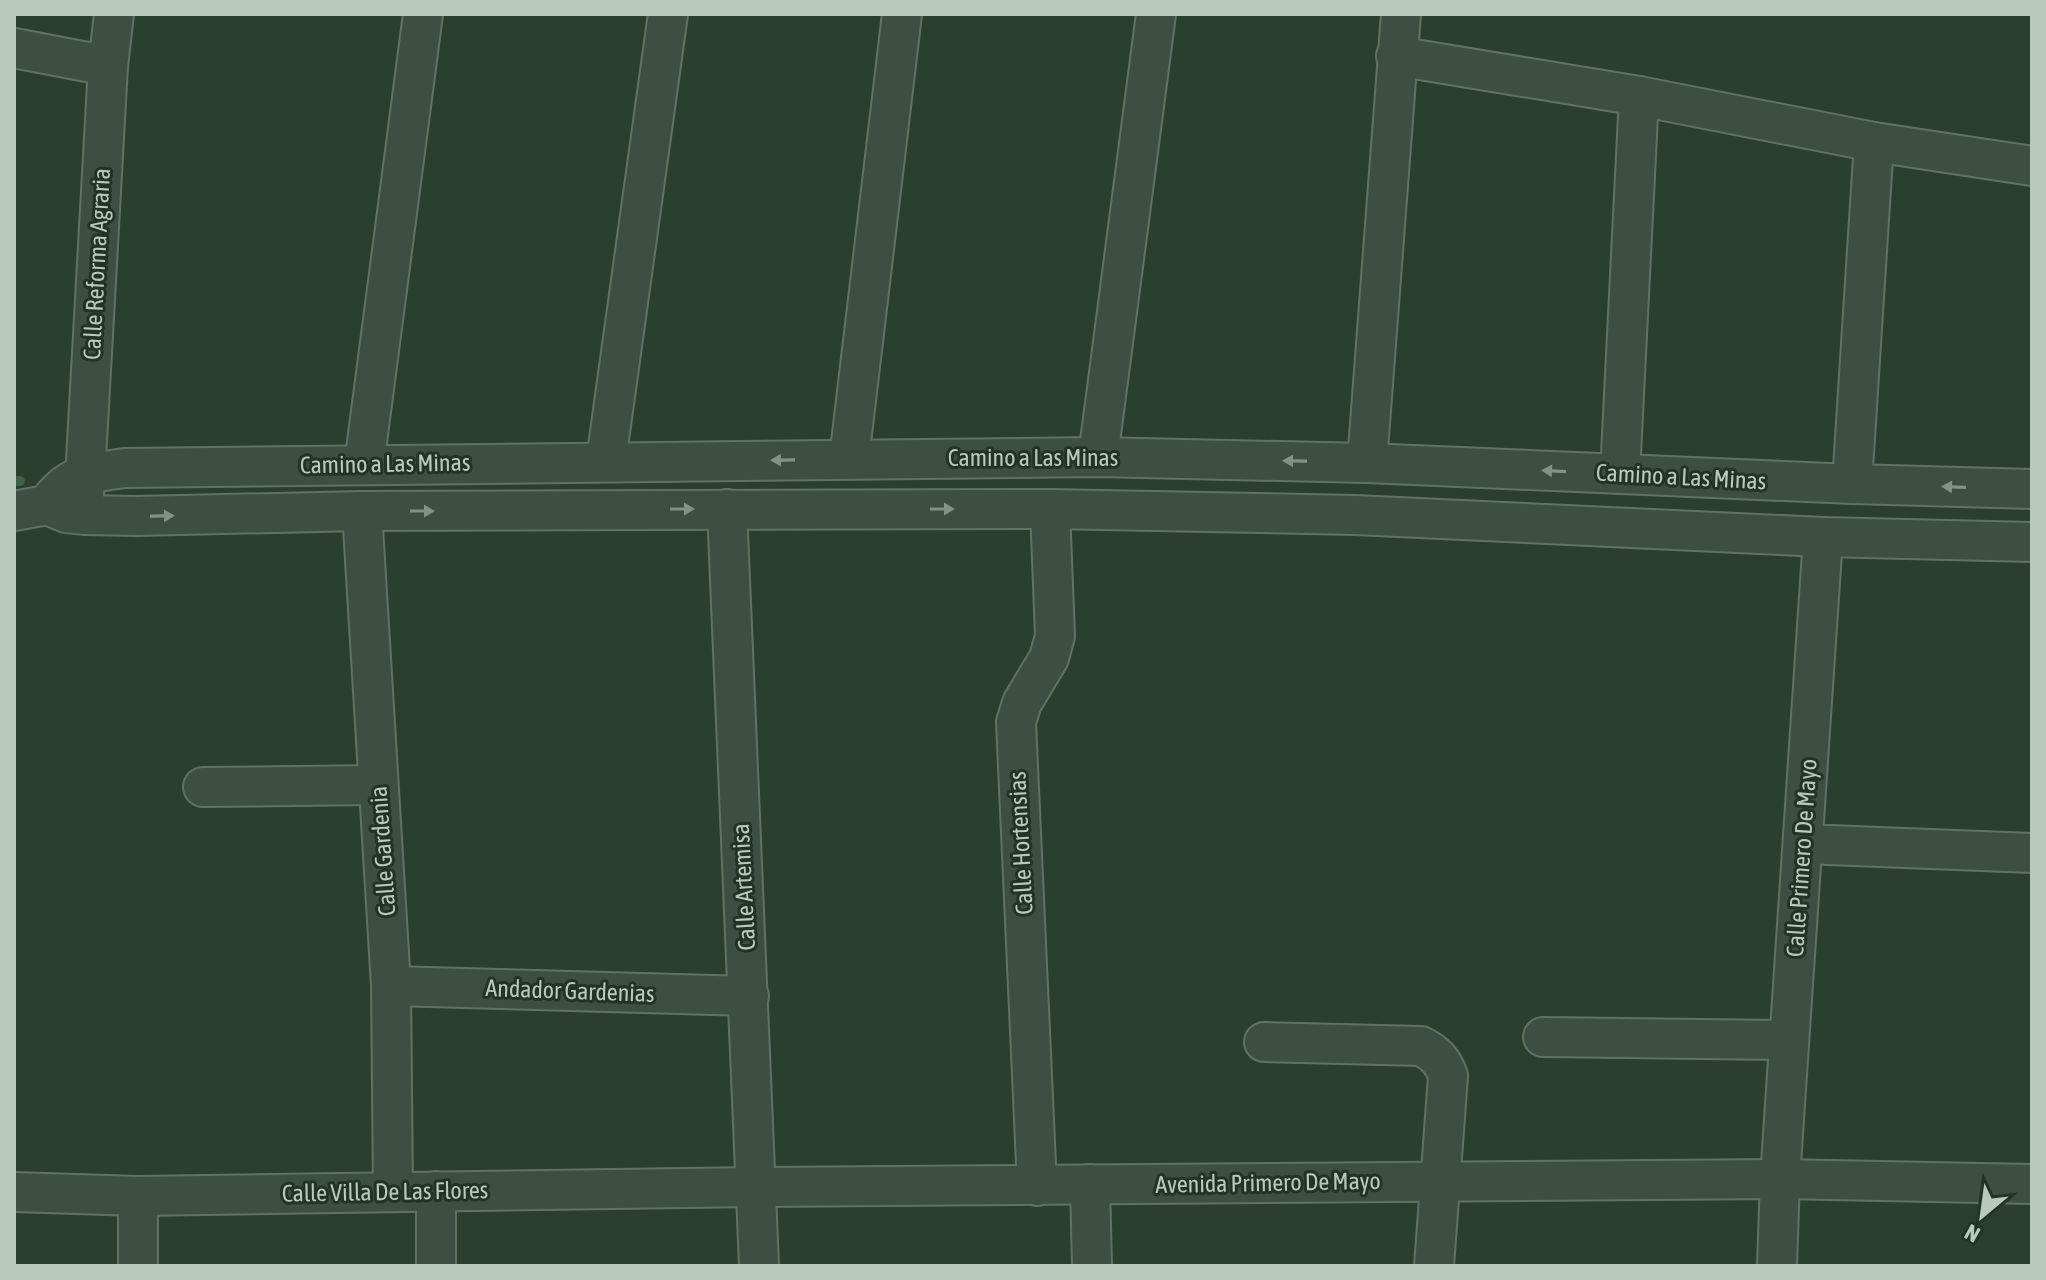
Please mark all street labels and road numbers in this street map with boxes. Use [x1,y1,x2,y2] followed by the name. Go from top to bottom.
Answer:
[78,167,115,360] street label: Calle Reforma Agraria
[948,444,1118,471] street label: Camino a Las Minas
[300,449,470,478] street label: Camino a Las Minas
[1595,459,1767,494] street label: Camino a Las Minas
[1781,758,1822,958] street label: Calle Primero De Mayo
[1003,771,1038,915] street label: Calle Hortensias
[364,785,401,917] street label: Calle Gardenia
[727,823,760,951] street label: Calle Artemisa
[485,974,655,1007] street label: Andador Gardenias
[1155,1167,1381,1198] street label: Avenida Primero De Mayo
[282,1176,488,1207] street label: Calle Villa De Las Flores

